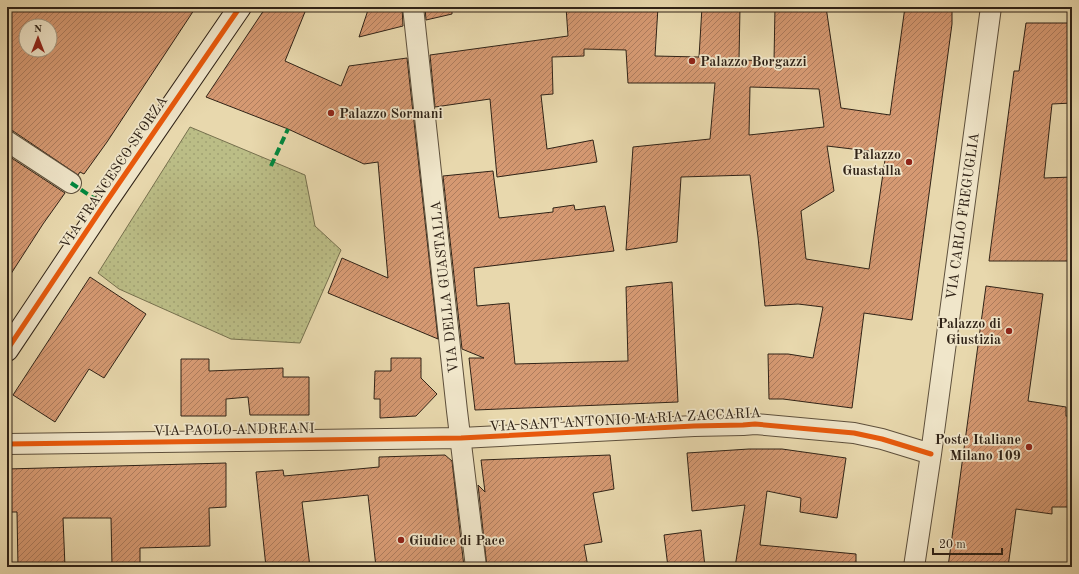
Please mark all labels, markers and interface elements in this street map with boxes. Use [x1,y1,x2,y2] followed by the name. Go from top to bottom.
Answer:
[18,18,58,58] north arrow
[34,24,43,35] text: N
[700,55,807,69] place label: Palazzo Borgazzi
[687,56,697,66] marker: Palazzo Borgazzi
[58,94,170,251] street label: VIA FRANCESCO SFORZA
[339,107,443,121] place label: Palazzo Sormani
[326,108,336,118] marker: Palazzo Sormani
[944,131,982,301] street label: VIA CARLO FREGUGLIA
[842,148,901,178] place label: Palazzo Guastalla
[904,157,914,167] marker: Palazzo Guastalla
[429,200,461,374] street label: VIA DELLA GUASTALLA
[938,317,1001,347] place label: Palazzo di Giustizia
[1004,326,1014,336] marker: Palazzo di Giustizia
[489,406,762,434] street label: VIA SANT'ANTONIO MARIA ZACCARIA
[153,422,315,438] street label: VIA PAOLO ANDREANI
[935,433,1021,463] place label: Poste Italiane Milano 109
[1024,442,1034,452] marker: Poste Italiane Milano 109
[933,530,1002,556] scale bar
[409,534,505,548] place label: Giudice di Pace
[396,535,406,545] marker: Giudice di Pace
[939,539,966,551] text: 20 m

